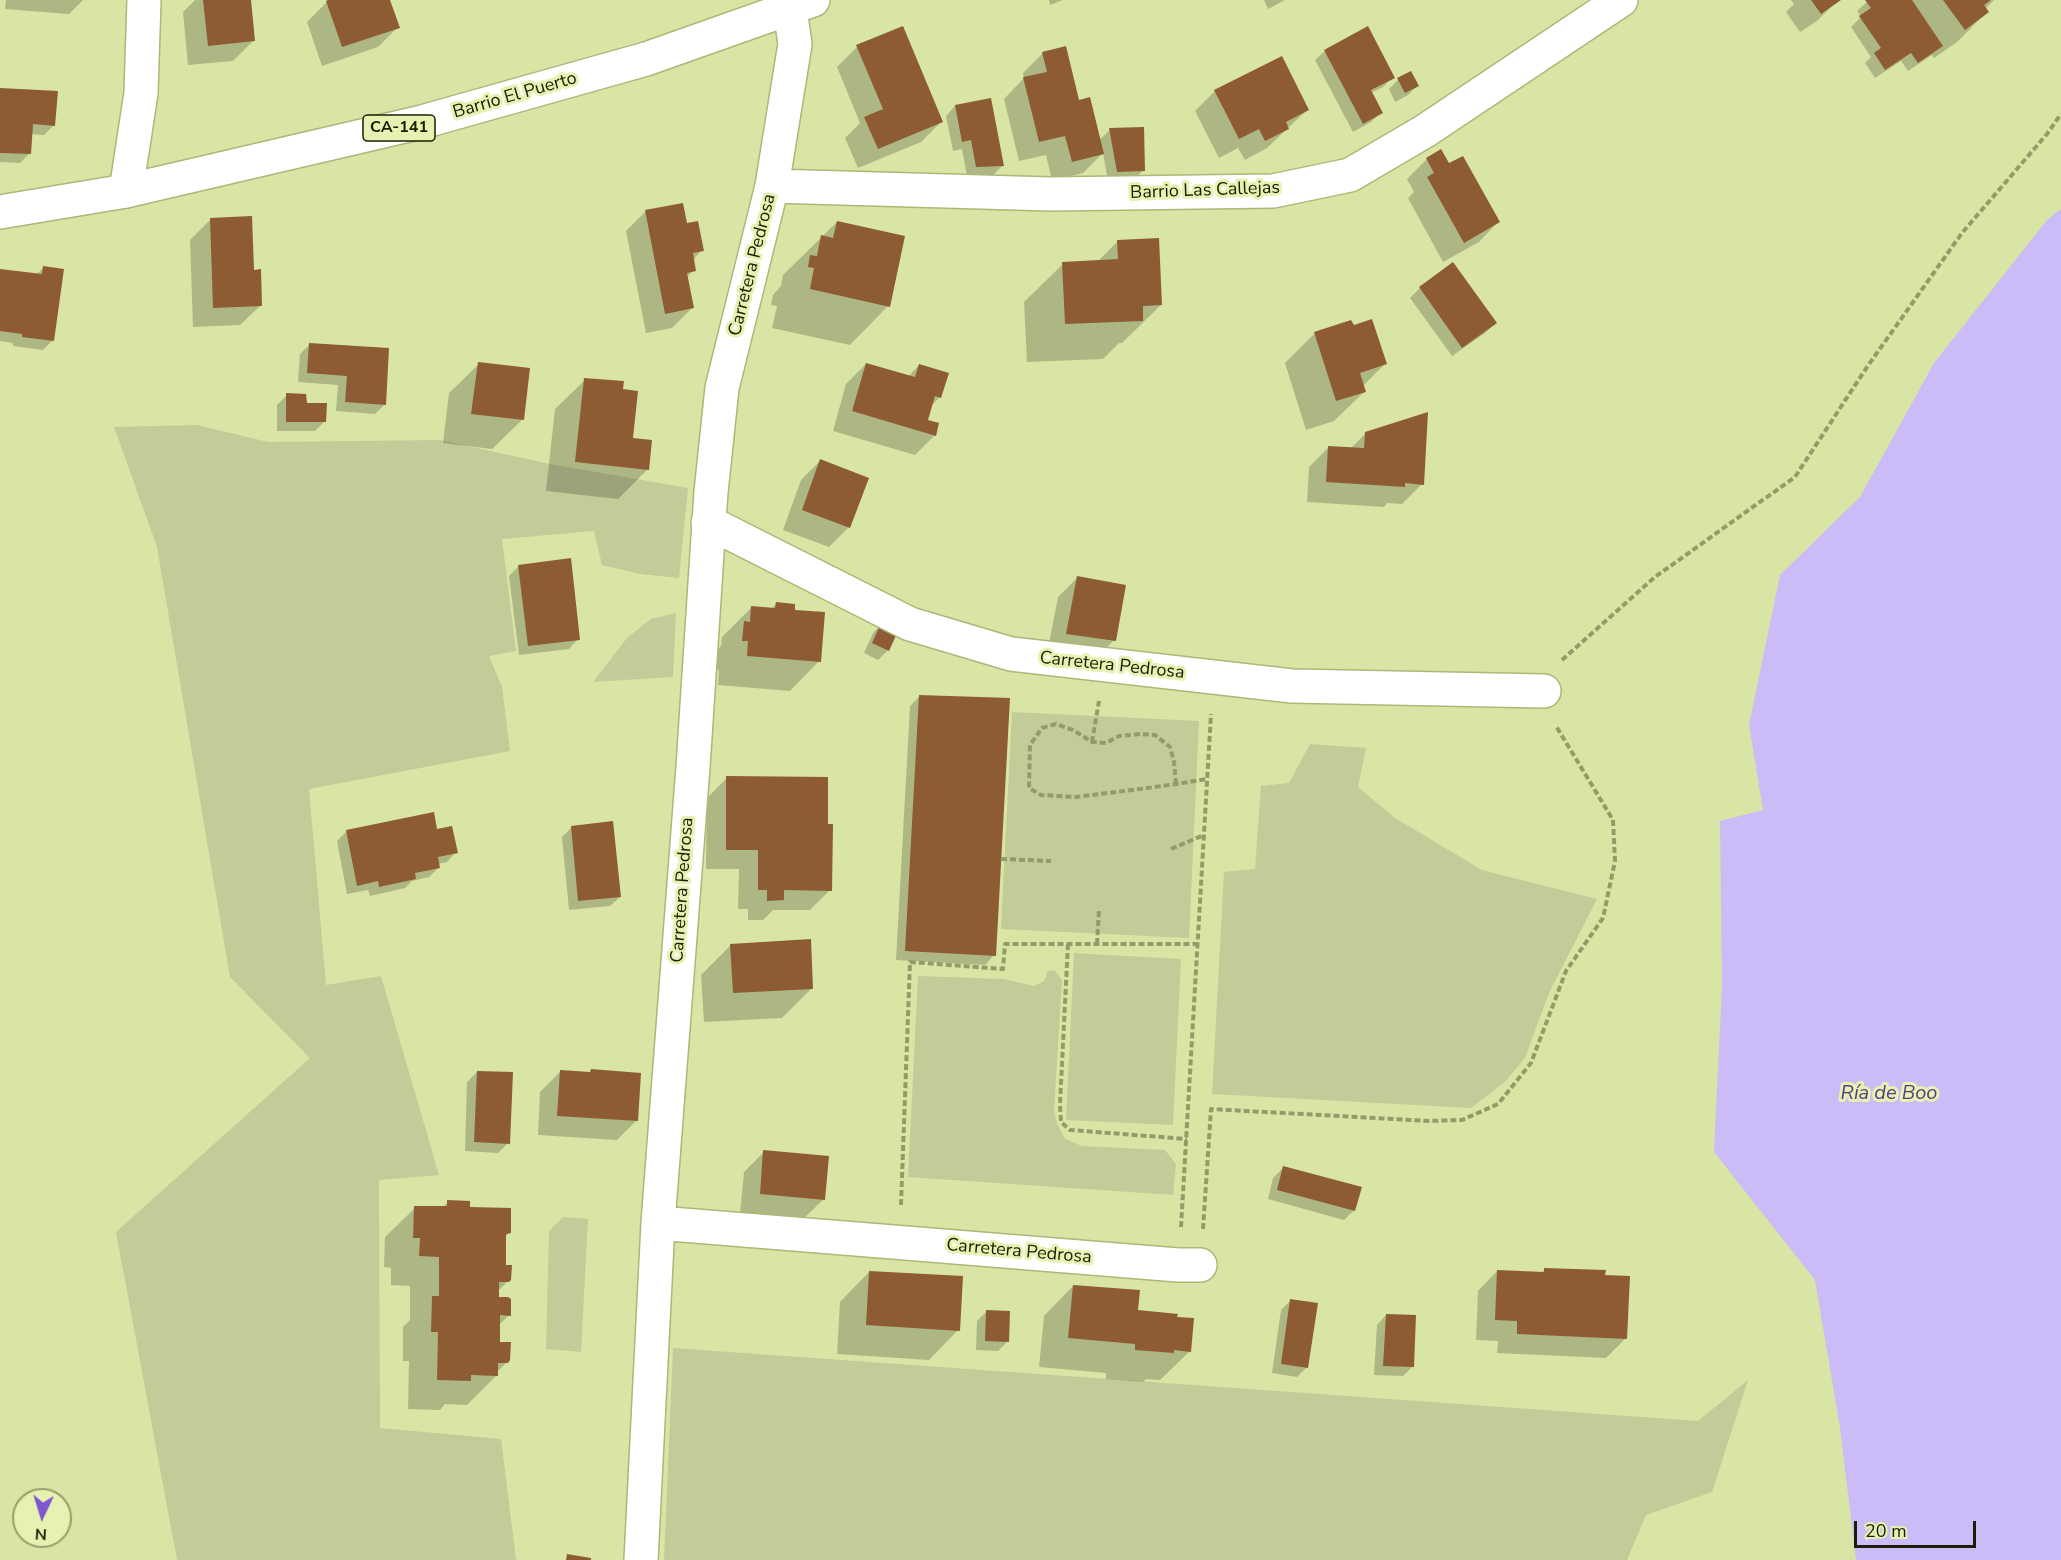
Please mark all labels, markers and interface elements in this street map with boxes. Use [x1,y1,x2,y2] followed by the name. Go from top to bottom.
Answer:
[451,68,579,124] street label: Barrio El Puerto
[363,115,435,141] road number: CA-141
[1130,178,1280,204] street label: Barrio Las Callejas
[725,192,781,338] street label: Carretera Pedrosa
[1038,648,1186,684] street label: Carretera Pedrosa
[667,817,699,963] street label: Carretera Pedrosa
[1841,1082,1937,1106] water label: Ría de Boo
[946,1235,1092,1269] street label: Carretera Pedrosa
[12,1488,72,1548] north arrow
[1857,1509,1978,1547] scale bar
[1865,1519,1907,1543] text: 20 m
[34,1523,48,1545] text: N

